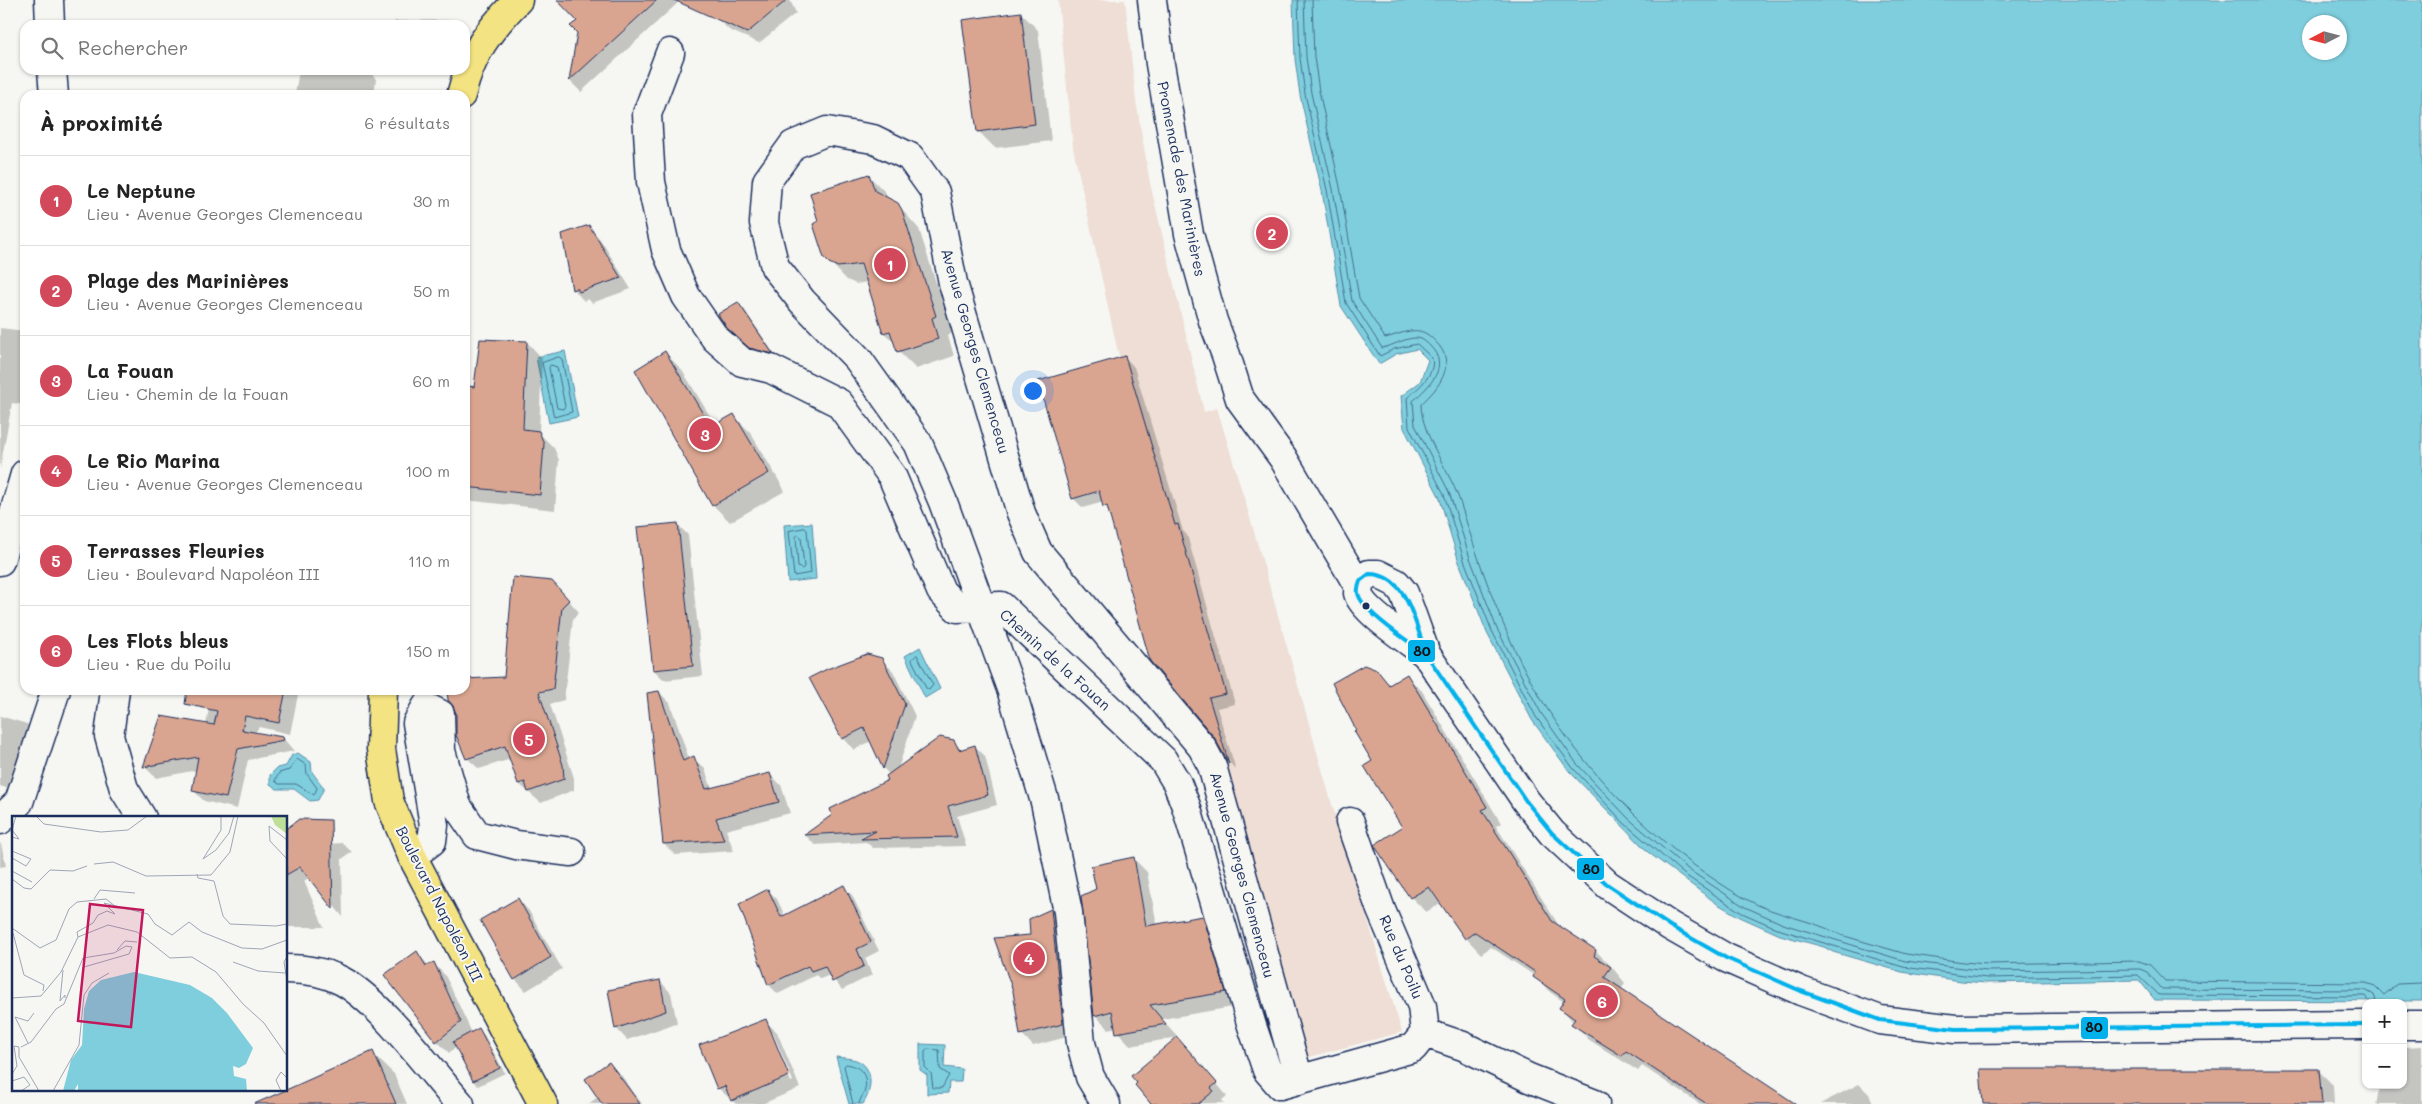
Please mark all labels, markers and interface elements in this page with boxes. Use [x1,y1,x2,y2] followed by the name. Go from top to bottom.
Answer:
[2302,15,2347,60] north arrow
[20,20,470,75] search box
[38,34,66,62] icon: search
[78,35,188,60] text: Rechercher
[1153,79,1211,278] street label: Promenade des Marinières
[40,109,163,136] text: À proximité
[365,112,450,133] text: 6 résultats
[87,178,195,203] text: Le Neptune
[52,190,60,211] text: 1
[413,190,450,211] text: 30 m
[87,203,363,224] text: Lieu · Avenue Georges Clemenceau
[1256,214,1288,252] pin: 2
[874,245,906,283] pin: 1
[937,246,1015,456] street label: Avenue Georges Clemenceau
[87,268,289,293] text: Plage des Marinières
[52,280,60,301] text: 2
[413,280,450,301] text: 50 m
[87,293,363,314] text: Lieu · Avenue Georges Clemenceau
[87,358,174,383] text: La Fouan
[51,370,61,391] text: 3
[413,370,450,391] text: 60 m
[1020,378,1046,404] your location
[87,383,288,404] text: Lieu · Chemin de la Fouan
[689,415,721,453] pin: 3
[87,448,220,473] text: Le Rio Marina
[51,460,61,481] text: 4
[405,460,450,481] text: 100 m
[87,473,363,494] text: Lieu · Avenue Georges Clemenceau
[87,538,265,563] text: Terrasses Fleuries
[51,550,61,571] text: 5
[408,550,450,571] text: 110 m
[87,563,320,584] text: Lieu · Boulevard Napoléon III
[1361,601,1371,611] unlabelled marker
[996,604,1115,714] street label: Chemin de la Fouan
[87,628,228,653] text: Les Flots bleus
[1407,639,1436,663] line badge: 80
[51,640,61,661] text: 6
[406,640,450,661] text: 150 m
[1413,641,1431,660] text: 80
[87,653,231,674] text: Lieu · Rue du Poilu
[513,720,545,758] pin: 5
[1206,769,1280,980] street label: Avenue Georges Clemenceau
[12,816,288,1092] inset map
[392,822,488,985] street label: Boulevard Napoléon III
[1576,857,1605,881] line badge: 80
[1582,859,1600,878] text: 80
[1375,912,1429,1002] street label: Rue du Poilu
[1013,939,1045,977] pin: 4
[1586,982,1618,1020] pin: 6
[2362,999,2407,1089] map controls
[2362,999,2407,1044] button: +
[2080,1016,2109,1040] line badge: 80
[2085,1017,2103,1036] text: 80
[2362,1044,2407,1089] button: −

